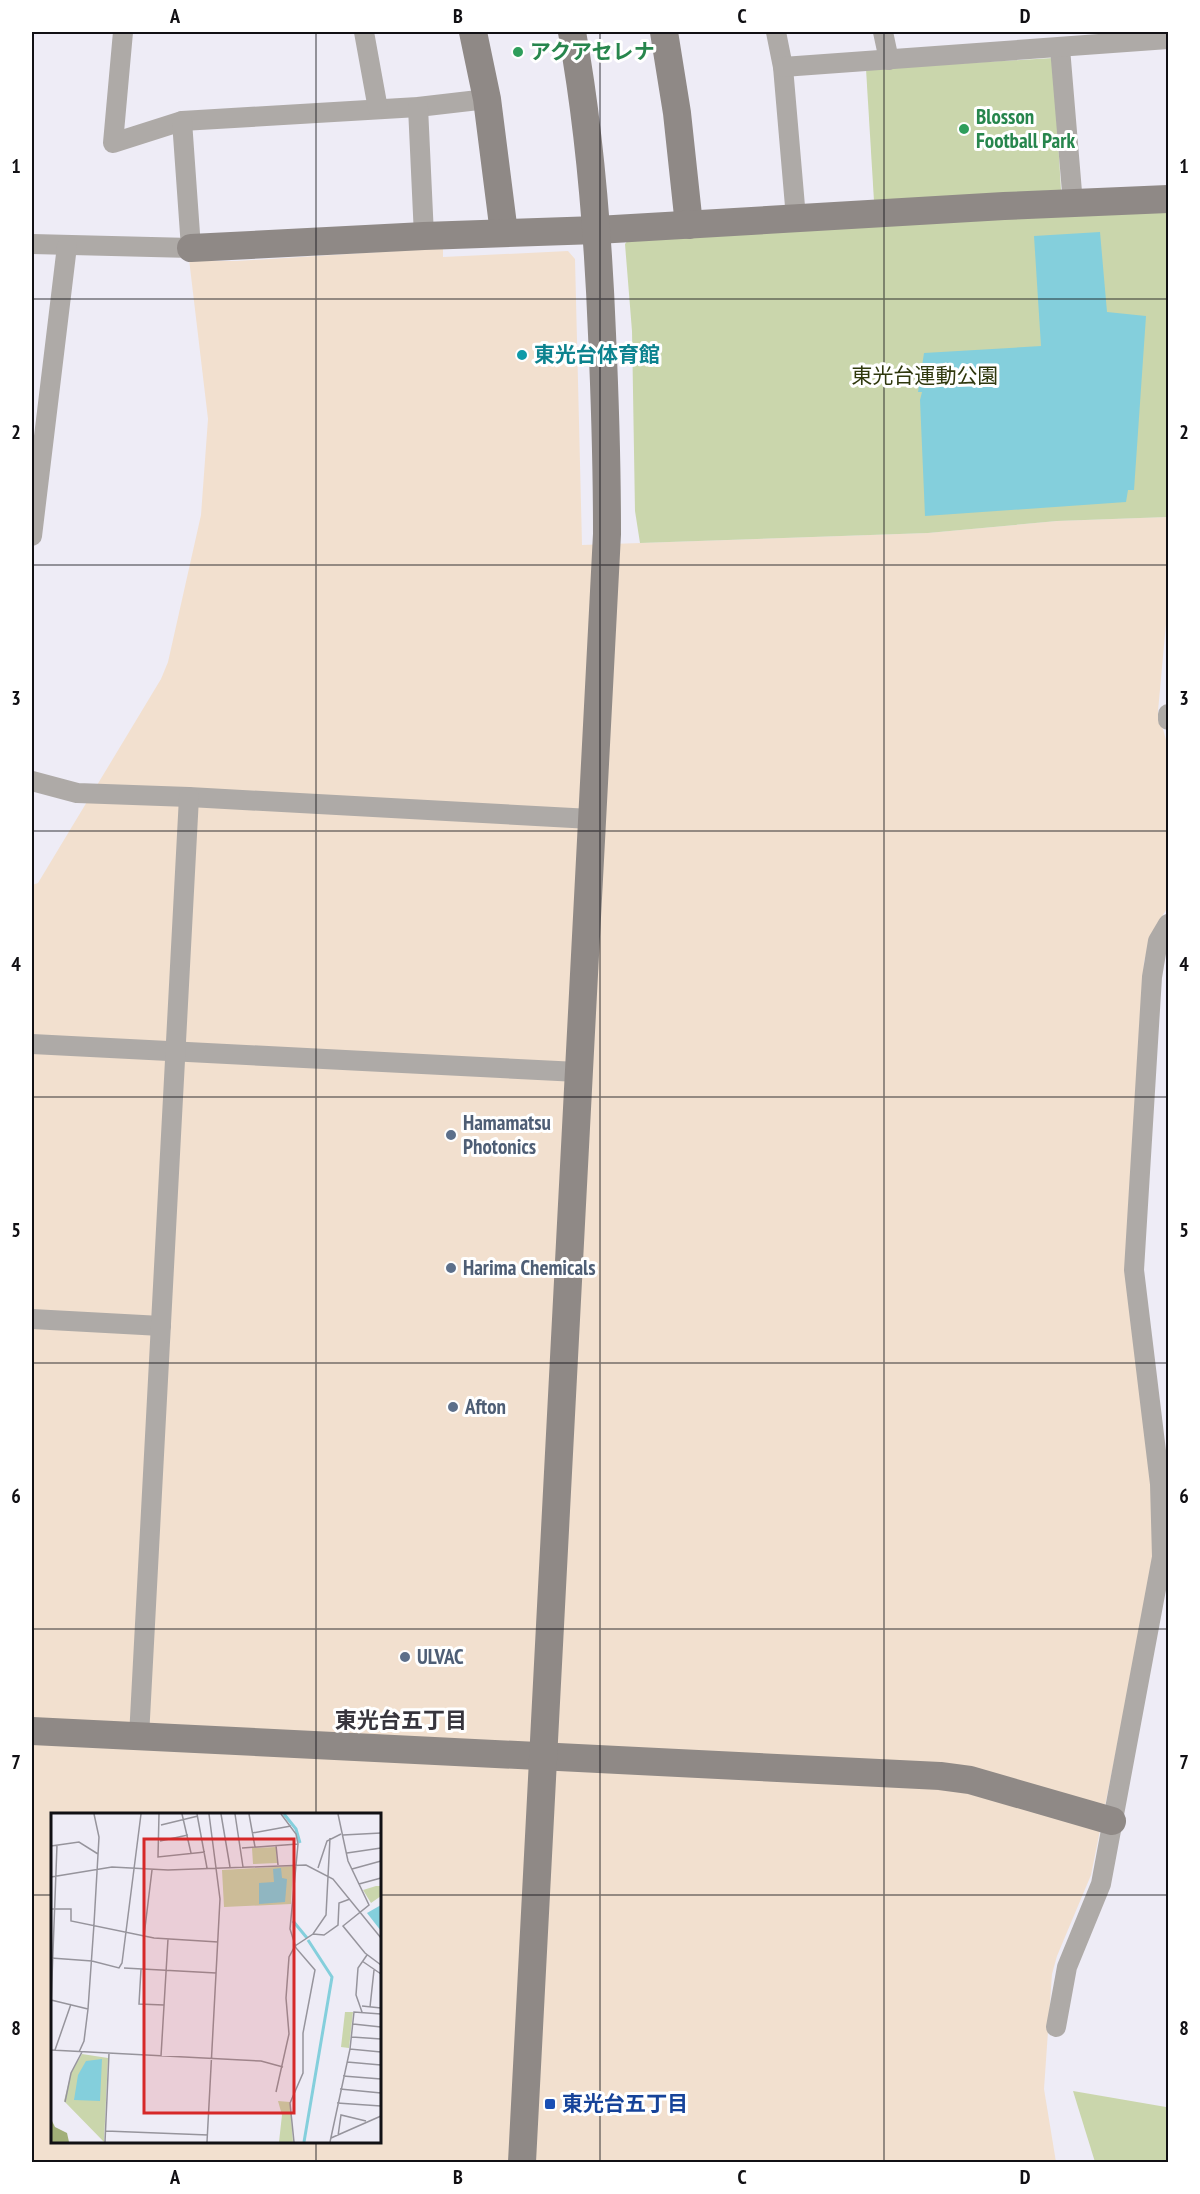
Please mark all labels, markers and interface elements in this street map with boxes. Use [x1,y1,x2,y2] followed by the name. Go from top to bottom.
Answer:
[169,3,181,29] text: A
[453,3,463,29] text: B
[737,3,747,29] text: C
[1020,3,1031,29] text: D
[530,38,655,65] place label: アクアセレナ
[511,45,525,59] marker: アクアセレナ
[976,103,1075,154] place label: Blosson Football Park
[957,122,971,136] marker: Blosson Football Park
[11,153,21,179] text: 1
[1179,153,1189,179] text: 1
[534,341,660,368] place label: 東光台体育館
[515,348,529,362] marker: 東光台体育館
[852,362,999,389] park label: 東光台運動公園
[11,419,21,445] text: 2
[1179,419,1189,445] text: 2
[11,685,21,711] text: 3
[1179,685,1189,711] text: 3
[11,951,21,977] text: 4
[1179,951,1189,977] text: 4
[463,1109,551,1160] place label: Hamamatsu Photonics
[444,1128,458,1142] marker: Hamamatsu Photonics
[11,1217,21,1243] text: 5
[1179,1217,1189,1243] text: 5
[463,1254,596,1281] place label: Harima Chemicals
[444,1261,458,1275] marker: Harima Chemicals
[464,1393,506,1420] place label: Afton
[446,1400,460,1414] marker: Afton
[11,1483,21,1509] text: 6
[1179,1483,1189,1509] text: 6
[417,1643,464,1670] place label: ULVAC
[398,1650,412,1664] marker: ULVAC
[335,1706,467,1734] district label: 東光台五丁目
[11,1749,21,1775] text: 7
[1179,1749,1189,1775] text: 7
[51,1813,381,2143] inset map
[11,2015,21,2041] text: 8
[1179,2015,1189,2041] text: 8
[562,2090,688,2117] place label: 東光台五丁目
[543,2097,557,2111] marker: 東光台五丁目
[169,2164,181,2190] text: A
[453,2164,463,2190] text: B
[737,2164,747,2190] text: C
[1020,2164,1031,2190] text: D

